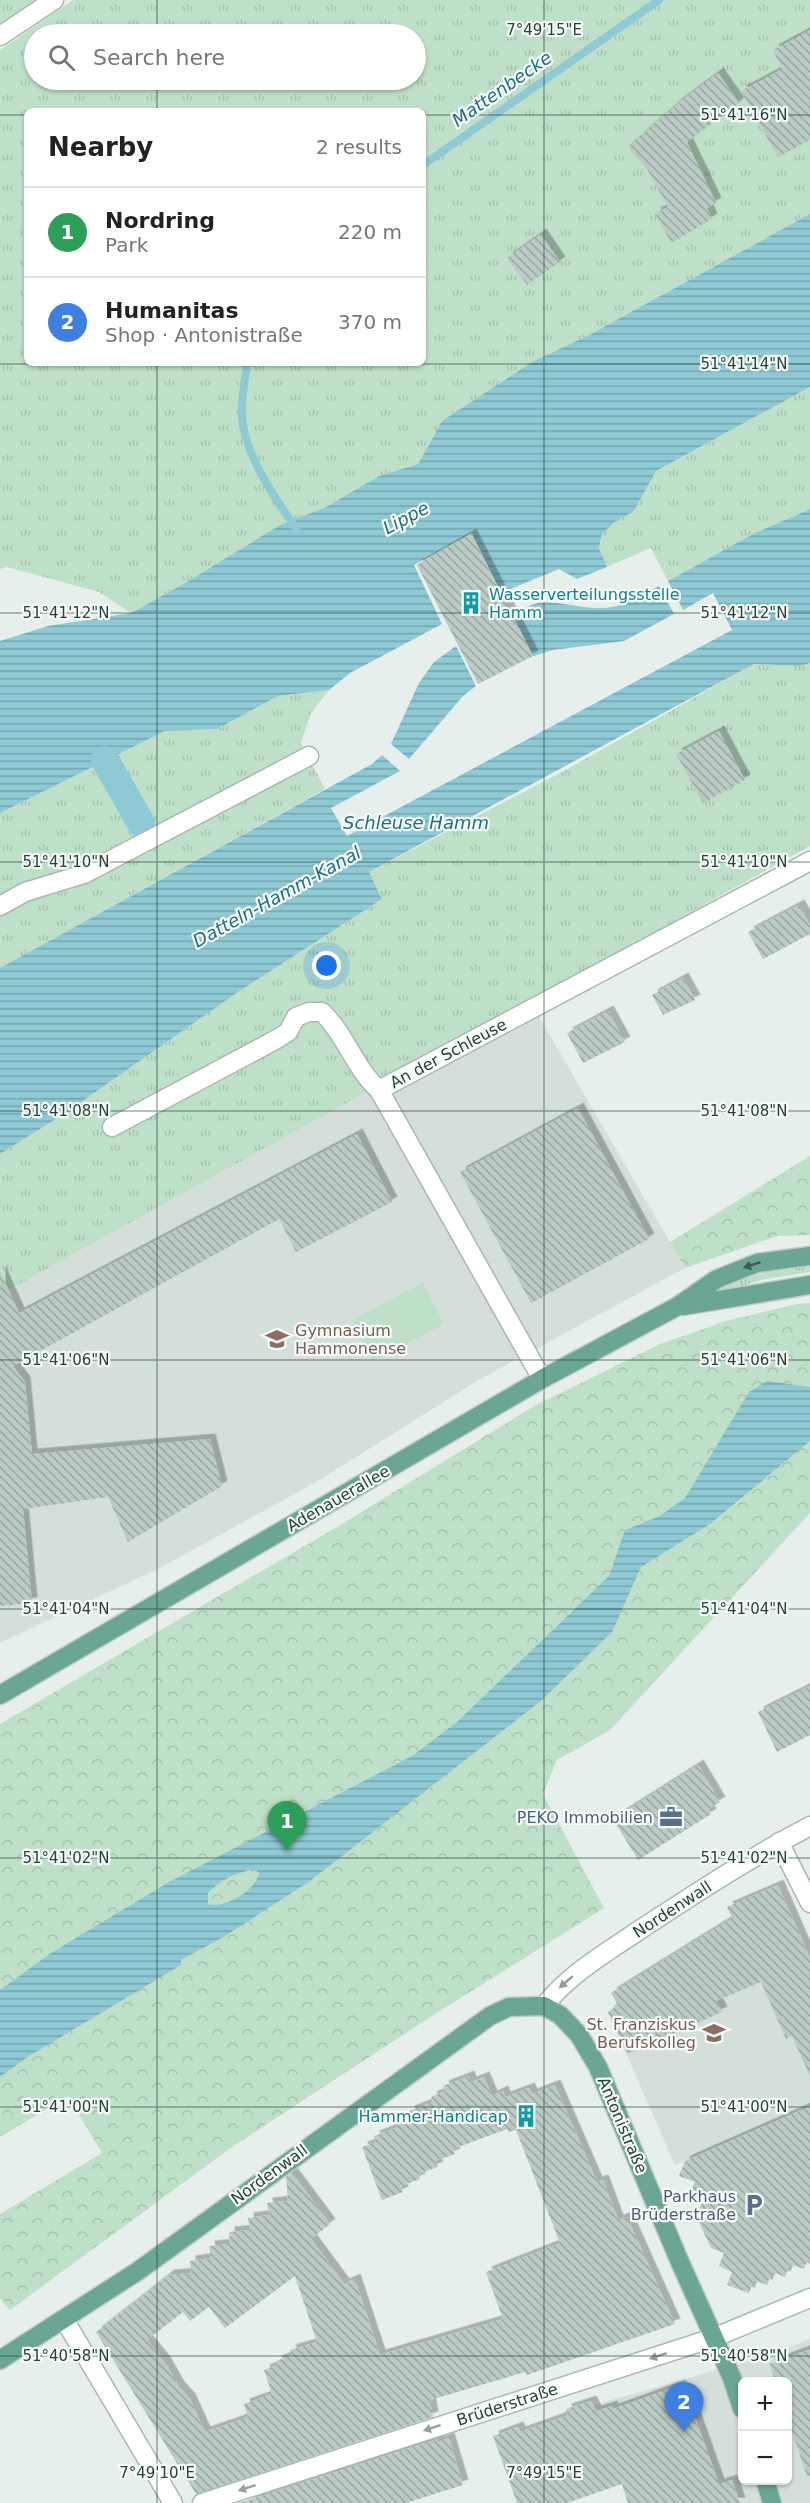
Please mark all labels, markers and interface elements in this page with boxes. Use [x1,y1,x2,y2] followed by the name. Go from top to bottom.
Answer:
[506,21,582,39] text: 7°49'15"E
[24,24,426,90] search box
[45,41,78,74] icon: search
[93,45,225,70] text: Search here
[448,46,556,131] water label: Mattenbecke
[700,106,788,124] text: 51°41'16"N
[48,132,153,162] text: Nearby
[316,135,402,159] text: 2 results
[105,208,215,233] text: Nordring
[61,220,74,244] text: 1
[338,220,402,244] text: 220 m
[105,233,148,257] text: Park
[105,298,239,323] text: Humanitas
[61,310,74,334] text: 2
[338,310,402,334] text: 370 m
[105,323,303,347] text: Shop · Antonistraße
[700,355,788,373] text: 51°41'14"N
[379,497,432,538] water label: Lippe
[489,585,680,622] place label: Wasserverteilungsstelle Hamm
[458,590,484,616] building icon: Wasserverteilungsstelle Hamm
[22,604,110,622] text: 51°41'12"N
[700,604,788,622] text: 51°41'12"N
[343,812,489,833] water label: Schleuse Hamm
[189,842,364,952] water label: Datteln-Hamm-Kanal
[22,853,110,871] text: 51°41'10"N
[700,853,788,871] text: 51°41'10"N
[312,951,341,980] your location
[387,1015,510,1092] street label: An der Schleuse
[22,1102,110,1120] text: 51°41'08"N
[700,1102,788,1120] text: 51°41'08"N
[743,1261,761,1271] one-way arrow
[295,1321,406,1358] place label: Gymnasium Hammonense
[264,1326,290,1352] school or university icon: Gymnasium Hammonense
[22,1351,110,1369] text: 51°41'06"N
[700,1351,788,1369] text: 51°41'06"N
[283,1461,393,1536] street label: Adenauerallee
[22,1600,110,1618] text: 51°41'04"N
[700,1600,788,1618] text: 51°41'04"N
[268,1802,306,1851] pin: 1
[658,1804,684,1830] office icon: PEKO Immobilien
[517,1808,653,1827] place label: PEKO Immobilien
[22,1849,110,1867] text: 51°41'02"N
[700,1849,788,1867] text: 51°41'02"N
[629,1877,715,1942] street label: Nordenwall
[559,1975,574,1988] one-way arrow
[586,2015,696,2052] place label: St. Franziskus Berufskolleg
[701,2020,727,2046] school or university icon: St. Franziskus Berufskolleg
[594,2074,651,2176] street label: Antonistraße
[22,2098,110,2116] text: 51°41'00"N
[700,2098,788,2116] text: 51°41'00"N
[513,2103,539,2129] building icon: Hammer-Handicap
[358,2107,508,2126] place label: Hammer-Handicap
[227,2140,311,2209] street label: Nordenwall
[631,2187,736,2224] place label: Parkhaus Brüderstraße
[741,2192,767,2218] parking icon: Parkhaus Brüderstraße
[22,2347,110,2365] text: 51°40'58"N
[700,2347,788,2365] text: 51°40'58"N
[649,2351,667,2361] one-way arrow
[738,2377,792,2485] map controls
[738,2377,792,2431] button: +
[454,2379,560,2430] street label: Brüderstraße
[664,2382,704,2432] pin: 2
[423,2424,441,2433] one-way arrow
[738,2431,792,2485] button: −
[119,2464,195,2482] text: 7°49'10"E
[506,2464,582,2482] text: 7°49'15"E
[238,2484,256,2494] one-way arrow

